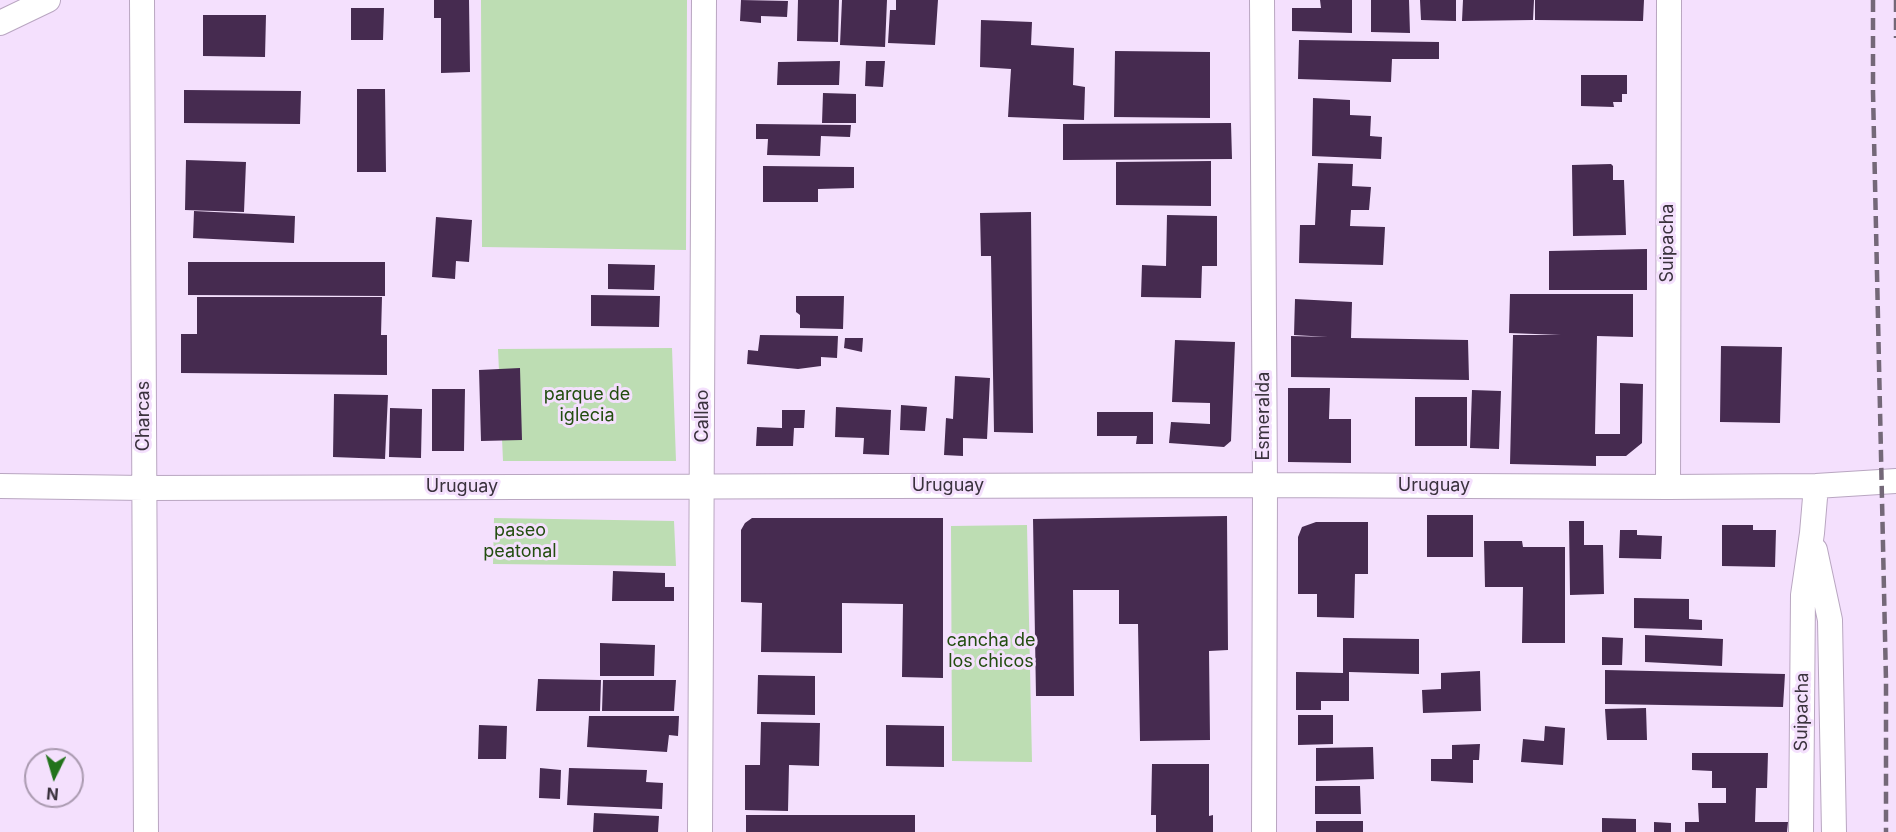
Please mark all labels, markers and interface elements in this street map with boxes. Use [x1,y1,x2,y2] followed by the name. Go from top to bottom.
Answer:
[1657,204,1679,282] street label: Suipacha
[1253,372,1275,460] street label: Esmeralda
[133,381,155,451] street label: Charcas
[544,384,630,426] park label: parque de iglecia
[692,390,714,442] street label: Callao
[912,475,984,497] street label: Uruguay
[1398,475,1470,497] street label: Uruguay
[426,476,498,498] street label: Uruguay
[483,520,557,562] park label: paseo peatonal
[947,630,1035,672] park label: cancha de los chicos
[1791,672,1813,752] street label: Suipacha
[24,748,84,808] north arrow
[46,783,60,804] text: N

